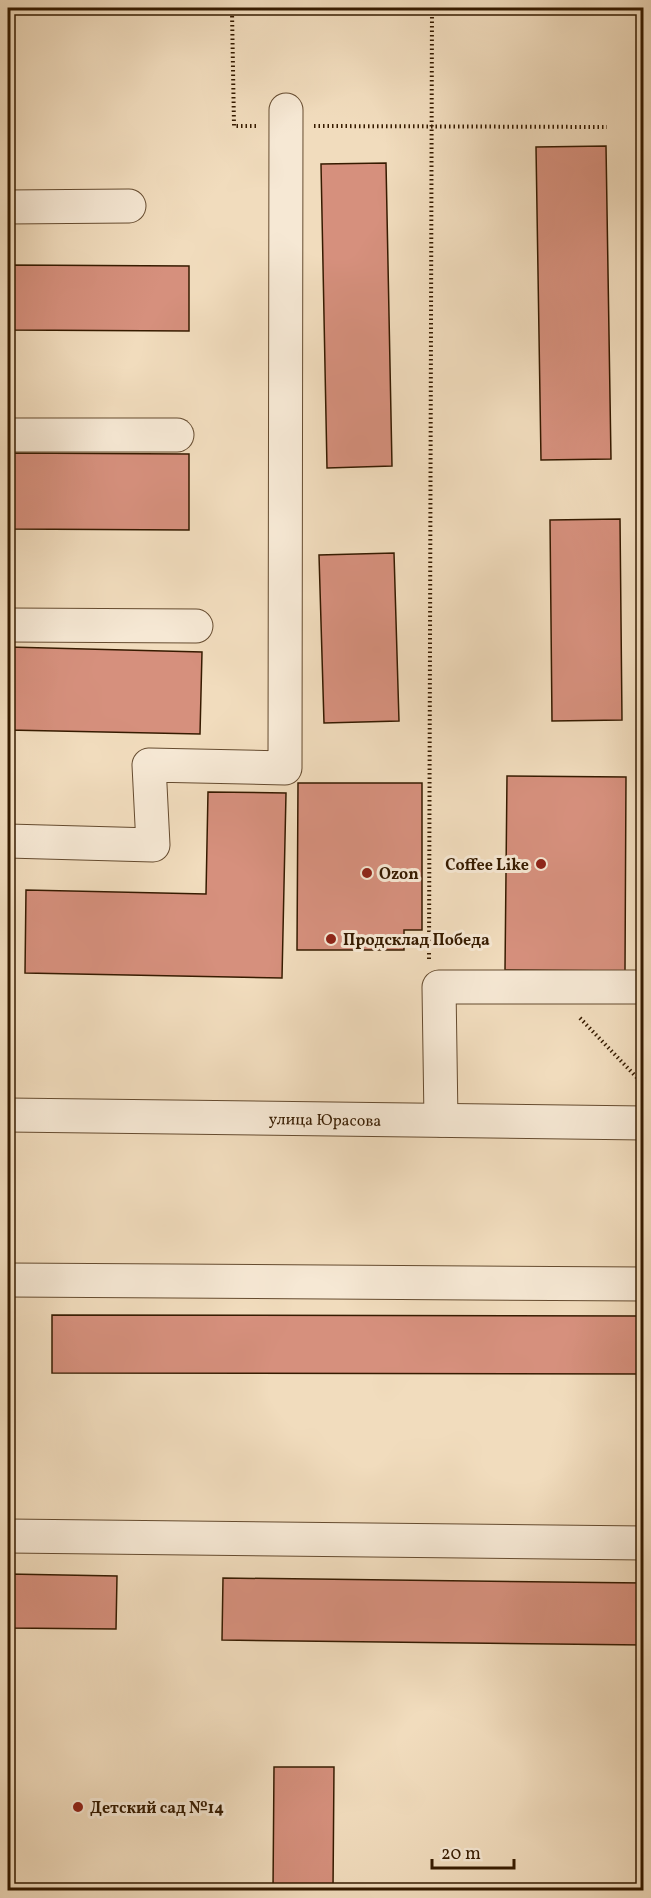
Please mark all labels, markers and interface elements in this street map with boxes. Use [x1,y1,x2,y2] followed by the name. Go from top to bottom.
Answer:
[445,855,529,877] place label: Coffee Like
[534,857,548,871] marker: Coffee Like
[379,864,419,886] place label: Ozon
[360,866,374,880] marker: Ozon
[343,930,490,952] place label: Продсклад Победа
[324,932,338,946] marker: Продсклад Победа
[268,1109,382,1133] street label: улица Юрасова
[90,1798,224,1820] place label: Детский сад №14
[71,1800,85,1814] marker: Детский сад №14
[432,1832,514,1870] scale bar
[441,1842,481,1867] text: 20 m

